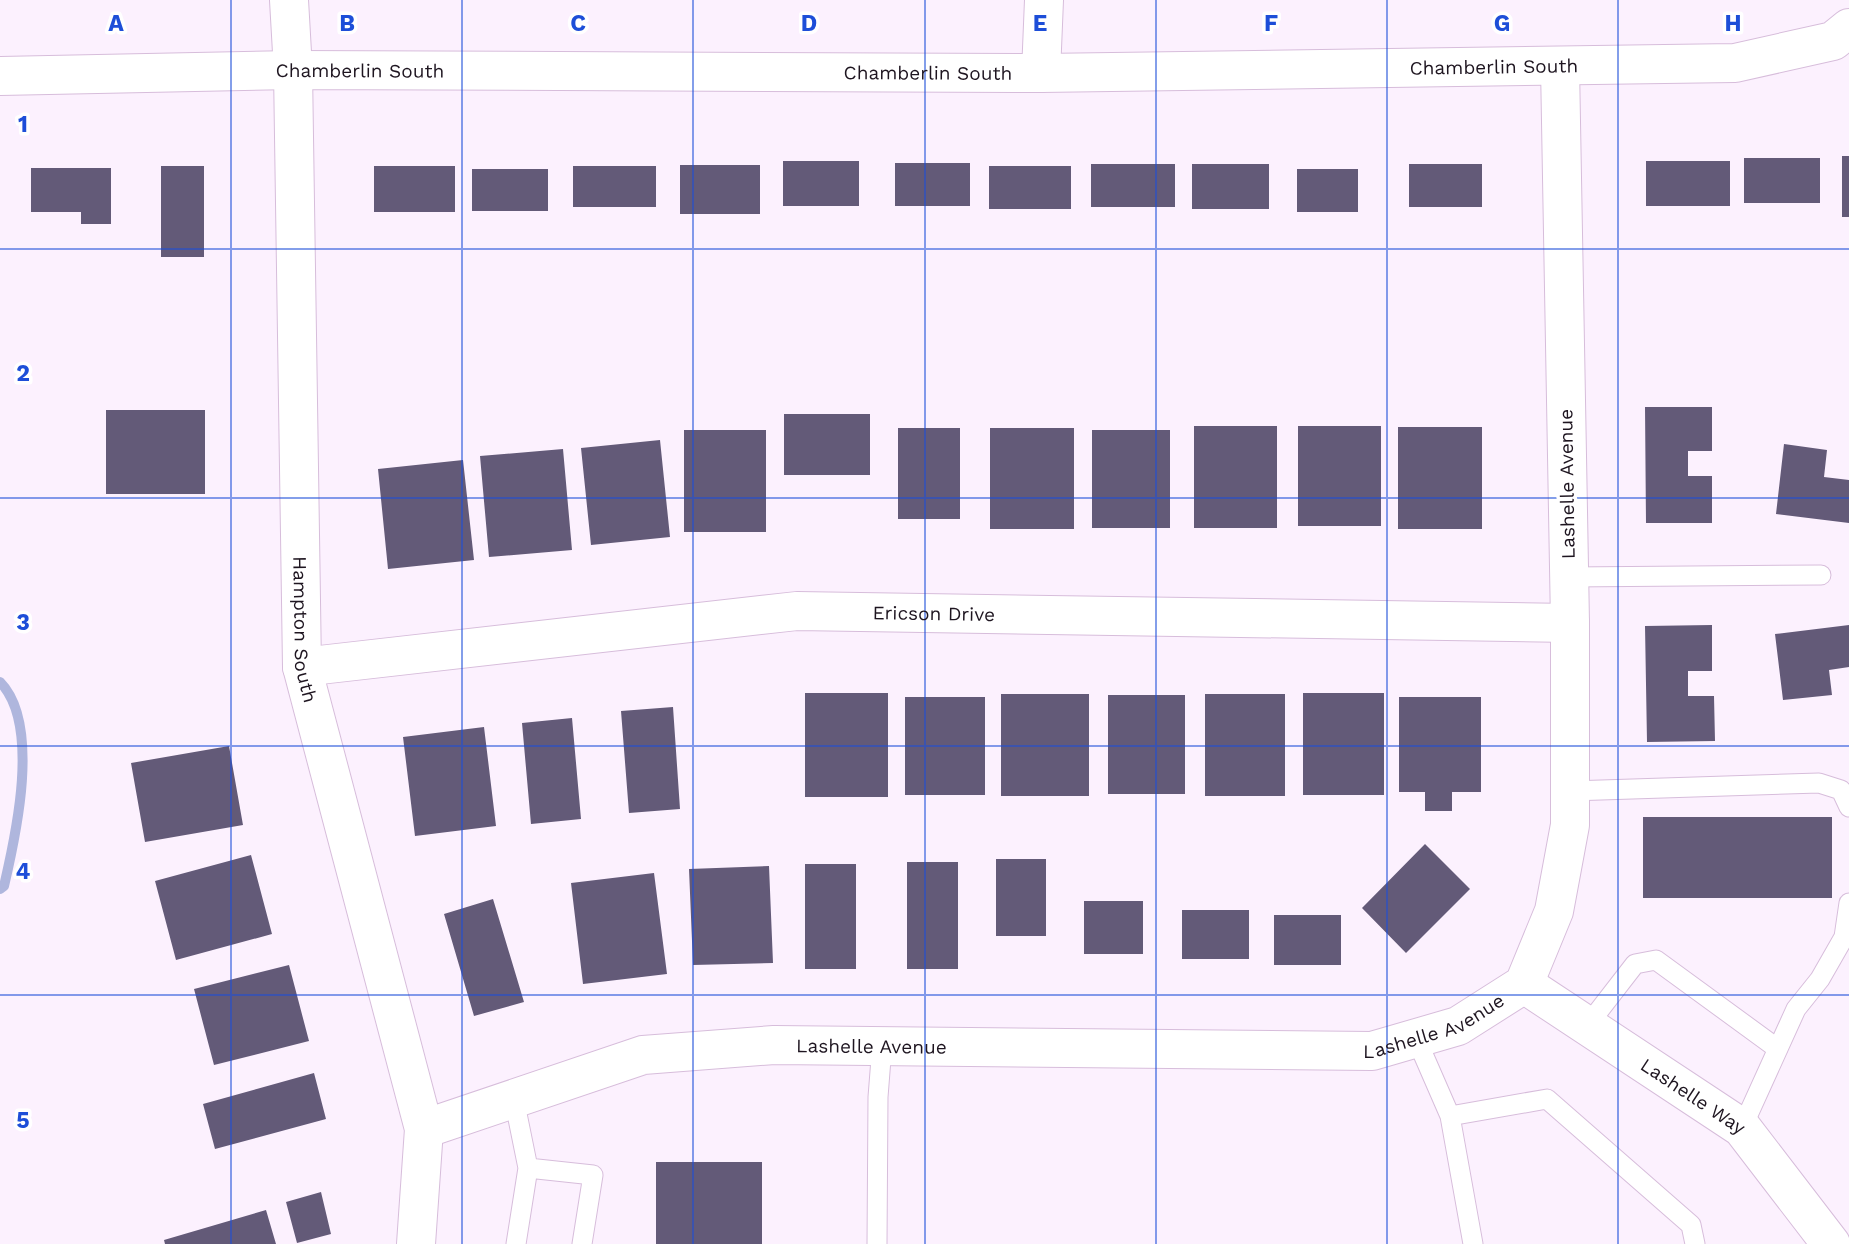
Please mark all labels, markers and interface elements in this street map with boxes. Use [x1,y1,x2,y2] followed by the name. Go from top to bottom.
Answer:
[108,10,124,37] text: A
[339,10,355,37] text: B
[570,10,586,37] text: C
[801,10,817,37] text: D
[1033,10,1047,37] text: E
[1264,10,1278,37] text: F
[1494,10,1510,37] text: G
[1724,10,1742,37] text: H
[1409,54,1578,79] street label: Chamberlin South
[275,58,444,82] street label: Chamberlin South
[844,61,1012,84] street label: Chamberlin South
[18,111,28,138] text: 1
[16,360,30,387] text: 2
[1554,409,1580,559] street label: Lashelle Avenue
[289,556,322,705] street label: Hampton South
[872,601,995,626] street label: Ericson Drive
[16,609,30,636] text: 3
[16,858,31,885] text: 4
[1363,988,1508,1063] street label: Lashelle Avenue
[796,1034,947,1058] street label: Lashelle Avenue
[1637,1053,1750,1139] street label: Lashelle Way
[16,1107,30,1134] text: 5

